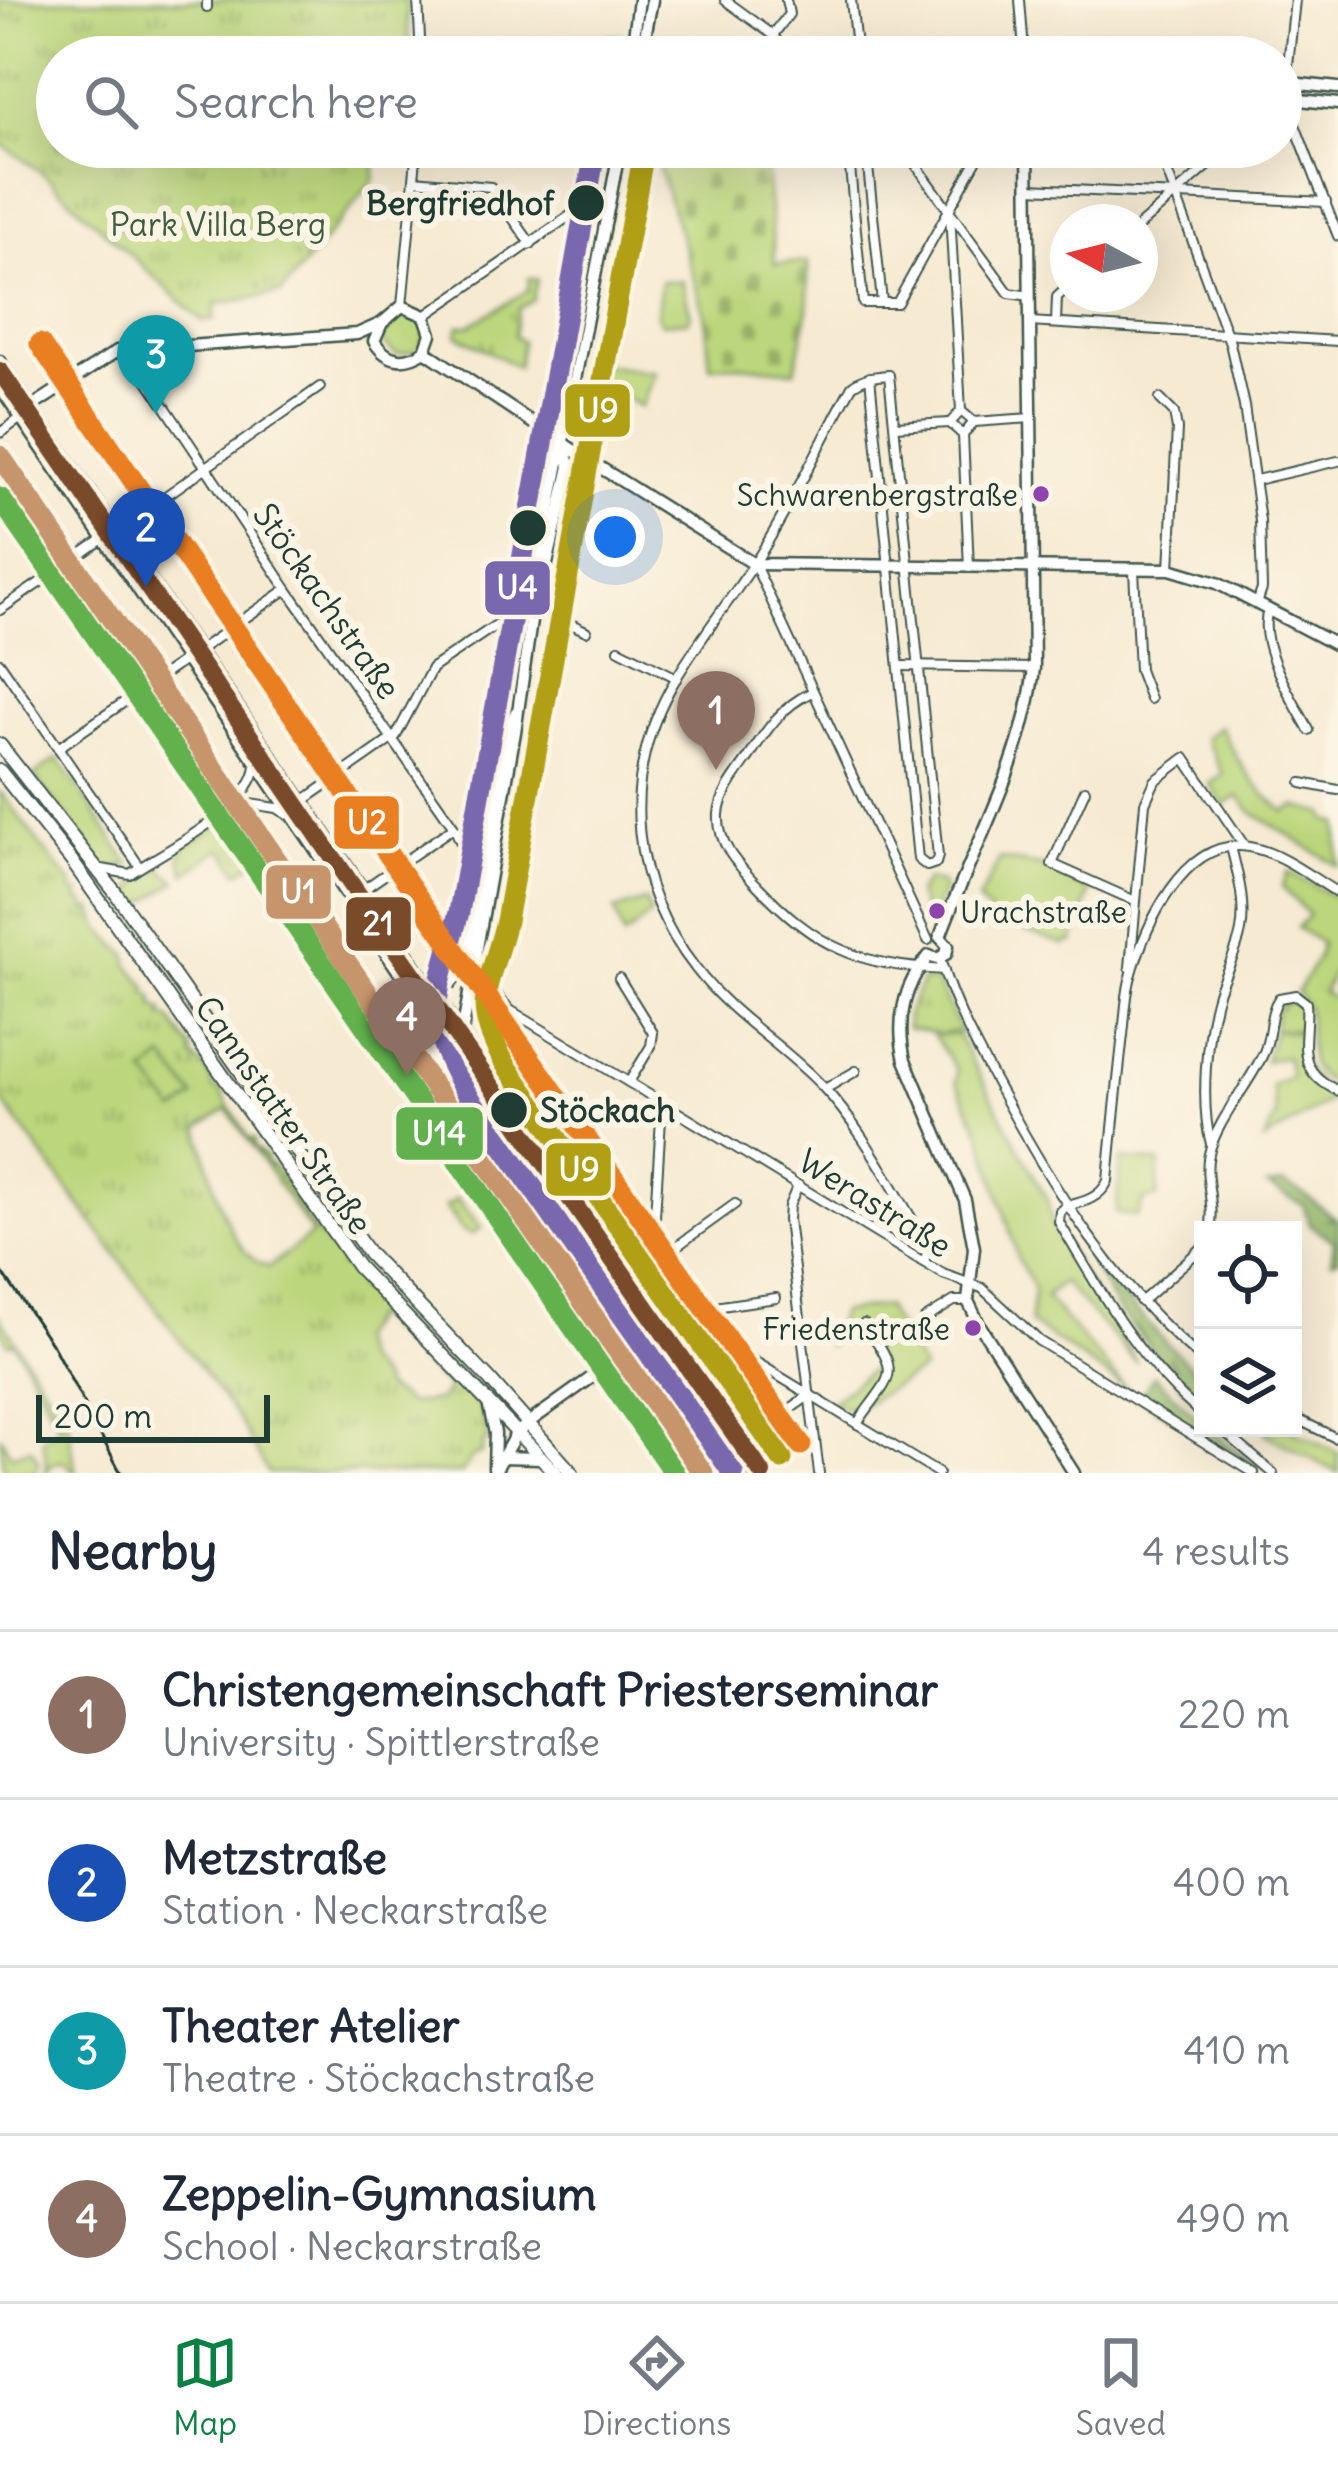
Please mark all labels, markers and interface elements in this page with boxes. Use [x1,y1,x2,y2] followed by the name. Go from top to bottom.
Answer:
[36,36,1302,168] search box
[78,69,144,135] icon: search
[174,74,418,130] text: Search here
[366,182,555,224] place label: Bergfriedhof
[565,182,607,224] marker: Bergfriedhof
[110,203,326,245] park label: Park Villa Berg
[1050,204,1158,312] north arrow
[117,315,195,414] pin: 3
[563,382,632,439] line badge: U9
[577,389,619,431] text: U9
[737,476,1018,514] place label: Schwarenbergstraße
[1030,483,1052,505] marker: Schwarenbergstraße
[107,488,185,587] pin: 2
[244,495,410,707] street label: Stöckachstraße
[507,507,549,549] unlabelled marker
[585,507,645,567] your location
[483,559,552,617] line badge: U4
[496,566,538,608] text: U4
[677,671,755,770] pin: 1
[332,794,401,851] line badge: U2
[347,801,387,843] text: U2
[264,863,333,921] line badge: U1
[280,870,316,912] text: U1
[960,893,1127,931] place label: Urachstraße
[344,895,413,953] line badge: 21
[926,900,948,922] marker: Urachstraße
[362,902,394,944] text: 21
[368,977,446,1076] pin: 4
[186,988,382,1242] street label: Cannstatter Straße
[488,1089,530,1131] marker: Stöckach
[540,1089,675,1131] place label: Stöckach
[394,1105,485,1162] line badge: U14
[412,1112,466,1154] text: U14
[791,1140,959,1266] street label: Werastraße
[544,1141,613,1198] line badge: U9
[558,1148,600,1190] text: U9
[1194,1221,1302,1437] map controls
[1194,1221,1302,1329] button: locate
[763,1310,950,1348] place label: Friedenstraße
[962,1317,984,1339] marker: Friedenstraße
[1194,1329,1302,1437] button: layers
[36,1389,270,1442] scale bar
[54,1395,152,1437] text: 200 m
[48,1519,217,1583] text: Nearby
[1142,1527,1290,1576] text: 4 results
[162,1662,938,1718] text: Christengemeinschaft Priesterseminar
[79,1690,95,1739] text: 1
[1178,1690,1290,1739] text: 220 m
[162,1718,600,1767] text: University · Spittlerstraße
[162,1830,387,1886] text: Metzstraße
[76,1858,98,1907] text: 2
[1173,1858,1290,1907] text: 400 m
[162,1886,548,1935] text: Station · Neckarstraße
[162,1998,460,2054] text: Theater Atelier
[76,2026,98,2075] text: 3
[1183,2026,1290,2075] text: 410 m
[162,2054,595,2103] text: Theatre · Stöckachstraße
[162,2166,596,2222] text: Zeppelin-Gymnasium
[76,2194,98,2243] text: 4
[1176,2194,1290,2243] text: 490 m
[162,2222,542,2271] text: School · Neckarstraße
[172,2330,238,2444] tab: Map
[582,2330,731,2444] tab: Directions
[1076,2330,1166,2444] tab: Saved

